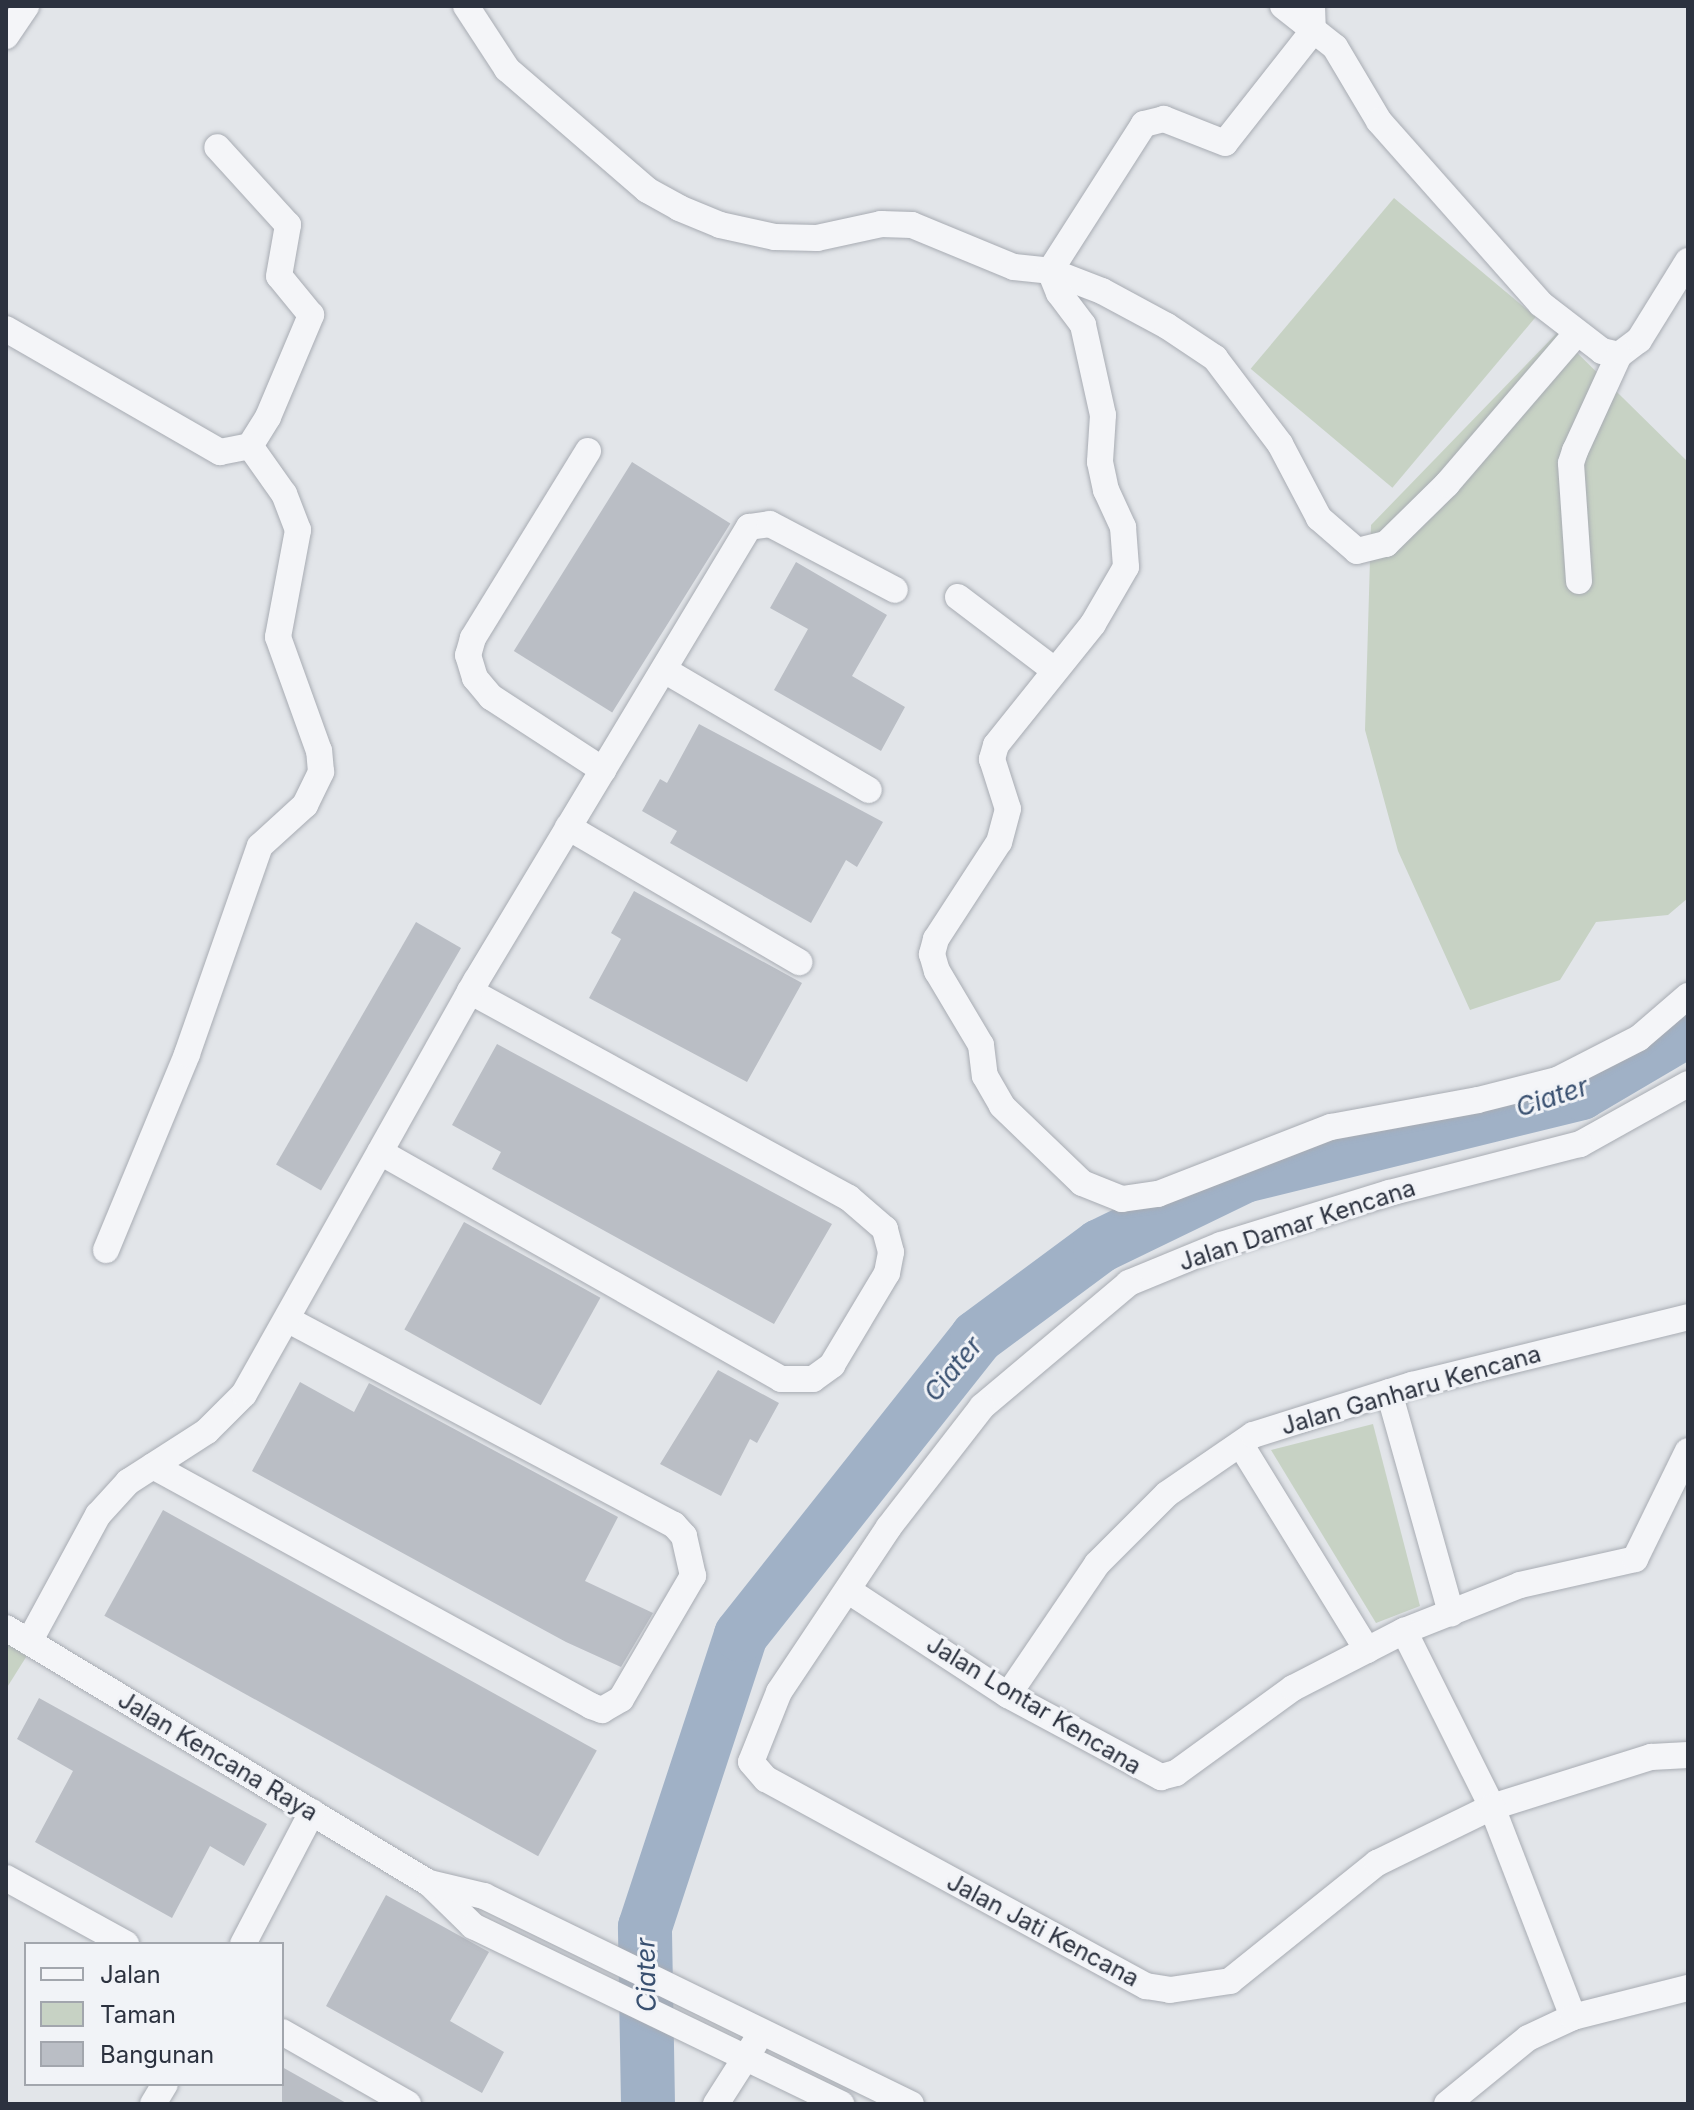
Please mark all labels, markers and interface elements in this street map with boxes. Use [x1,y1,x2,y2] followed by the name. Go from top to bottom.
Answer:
[1512,1071,1592,1123] water label: Ciater
[1175,1173,1419,1277] street label: Jalan Damar Kencana
[917,1331,989,1407] water label: Ciater
[1278,1339,1544,1441] street label: Jalan Ganharu Kencana
[921,1630,1147,1780] street label: Jalan Lontar Kencana
[113,1685,323,1827] street label: Jalan Kencana Raya
[942,1867,1144,1993] street label: Jalan Jati Kencana
[630,1938,662,2012] water label: Ciater
[24,1942,284,2086] legend
[100,1960,161,1989] text: Jalan
[100,2000,176,2029] text: Taman
[100,2040,214,2069] text: Bangunan

